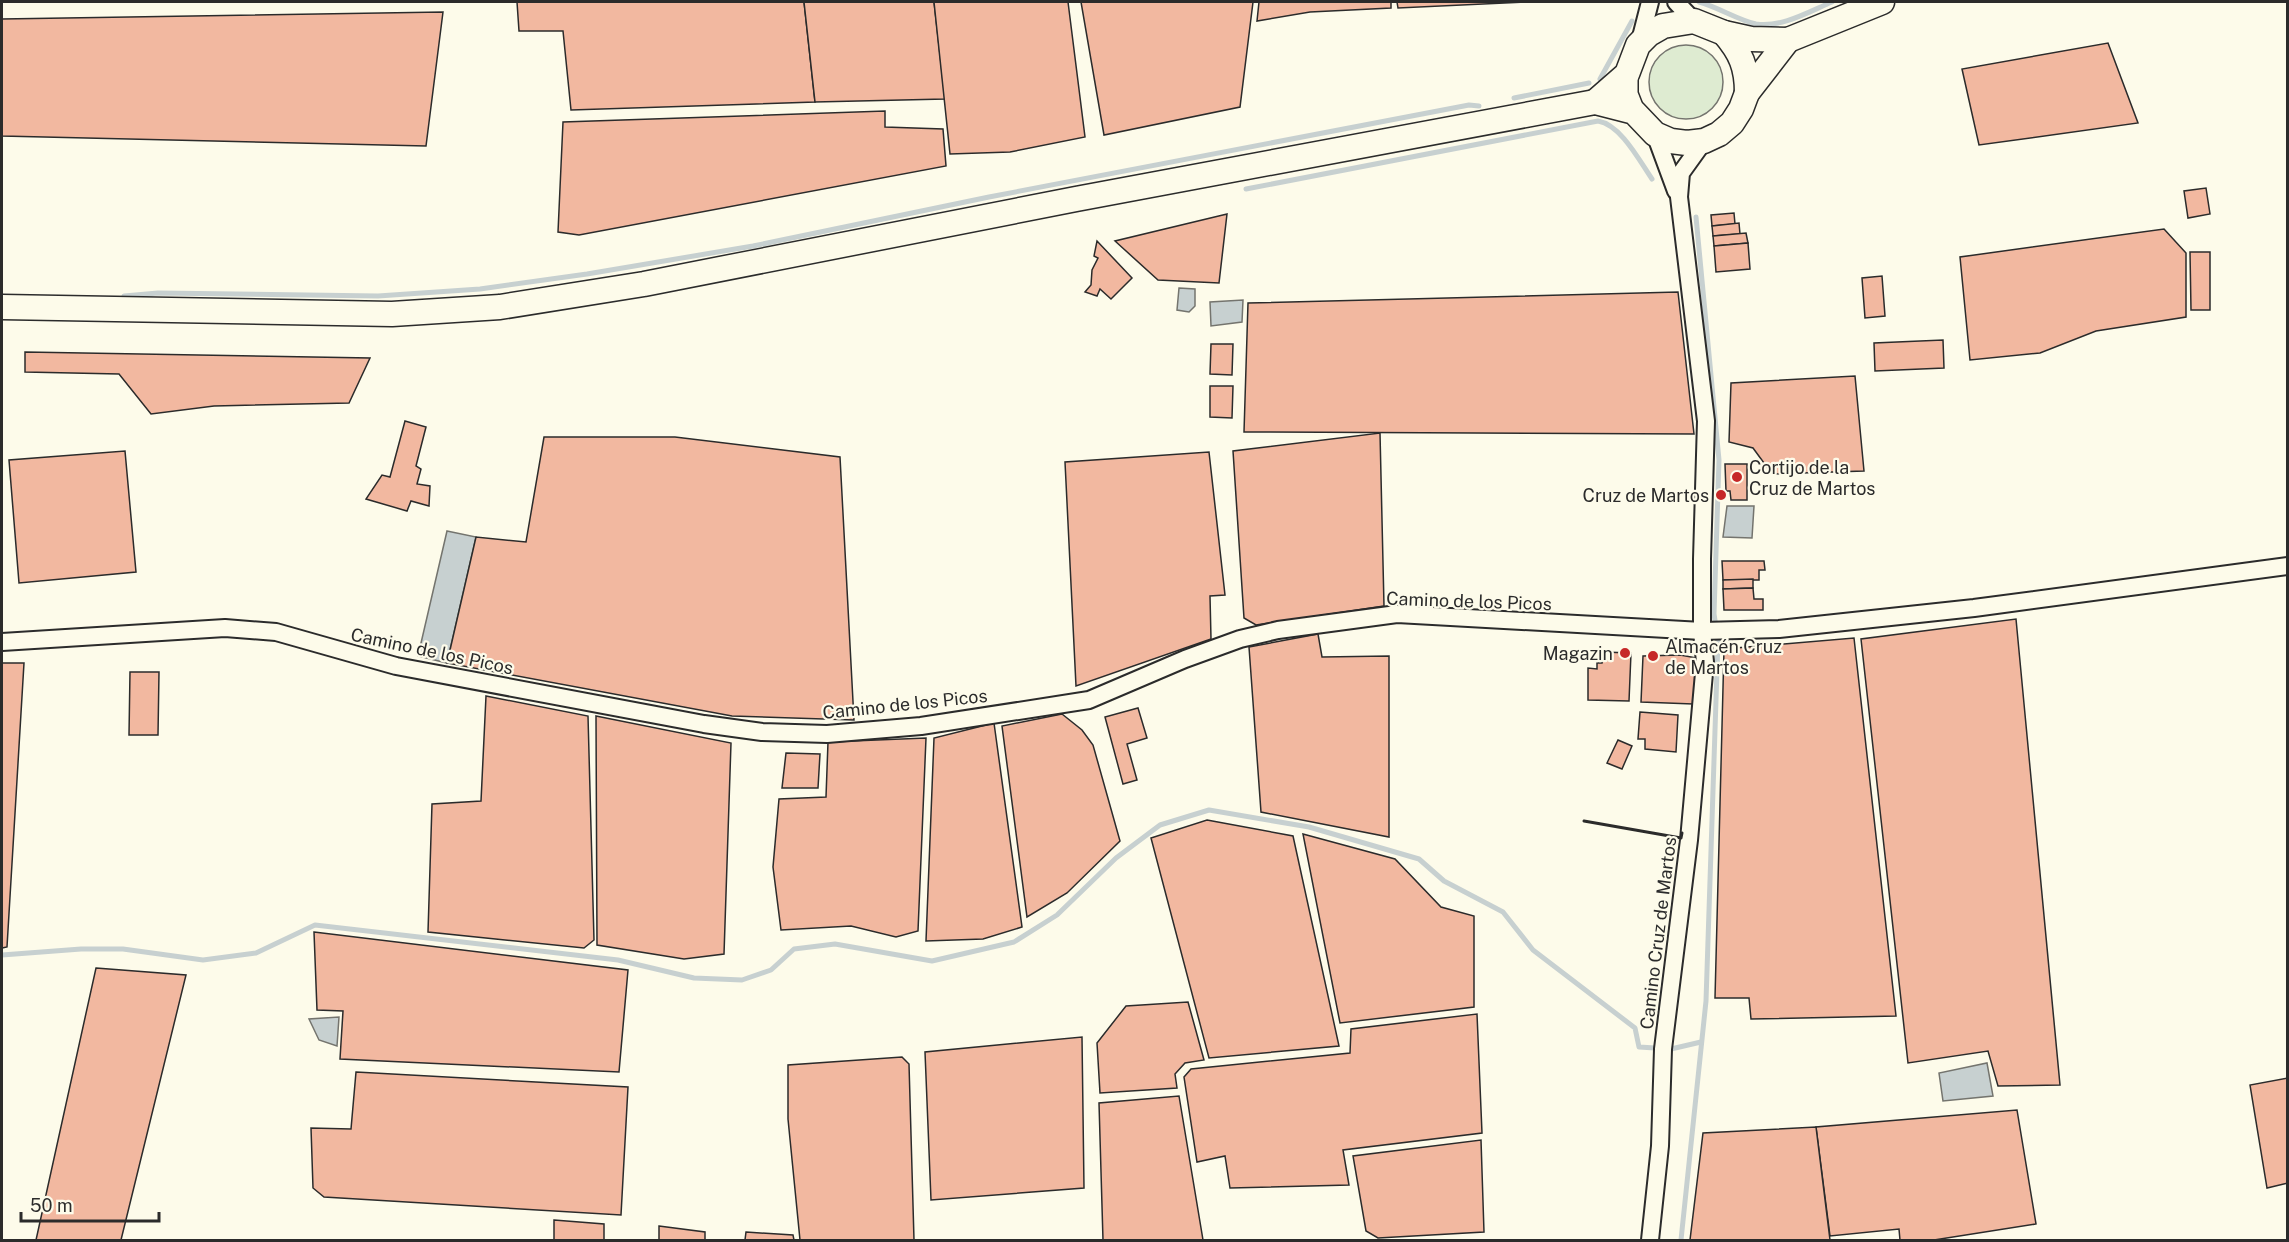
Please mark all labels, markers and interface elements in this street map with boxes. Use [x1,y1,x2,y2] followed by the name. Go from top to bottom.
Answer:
[1749,457,1875,499] place label: Cortijo de la Cruz de Martos
[1730,470,1744,484] marker: Cortijo de la Cruz de Martos
[1583,485,1709,506] place label: Cruz de Martos
[1714,488,1728,502] marker: Cruz de Martos
[1386,588,1552,614] street label: Camino de los Picos
[349,624,515,678] street label: Camino de los Picos
[1665,636,1782,678] place label: Almacén Cruz de Martos
[1543,643,1613,664] place label: Magazin
[1618,646,1632,660] marker: Magazin
[1646,649,1660,663] marker: Almacén Cruz de Martos
[822,685,988,723] street label: Camino de los Picos
[1636,836,1680,1030] street label: Camino Cruz de Martos
[21,1185,159,1223] scale bar
[30,1195,73,1216] text: 50 m

